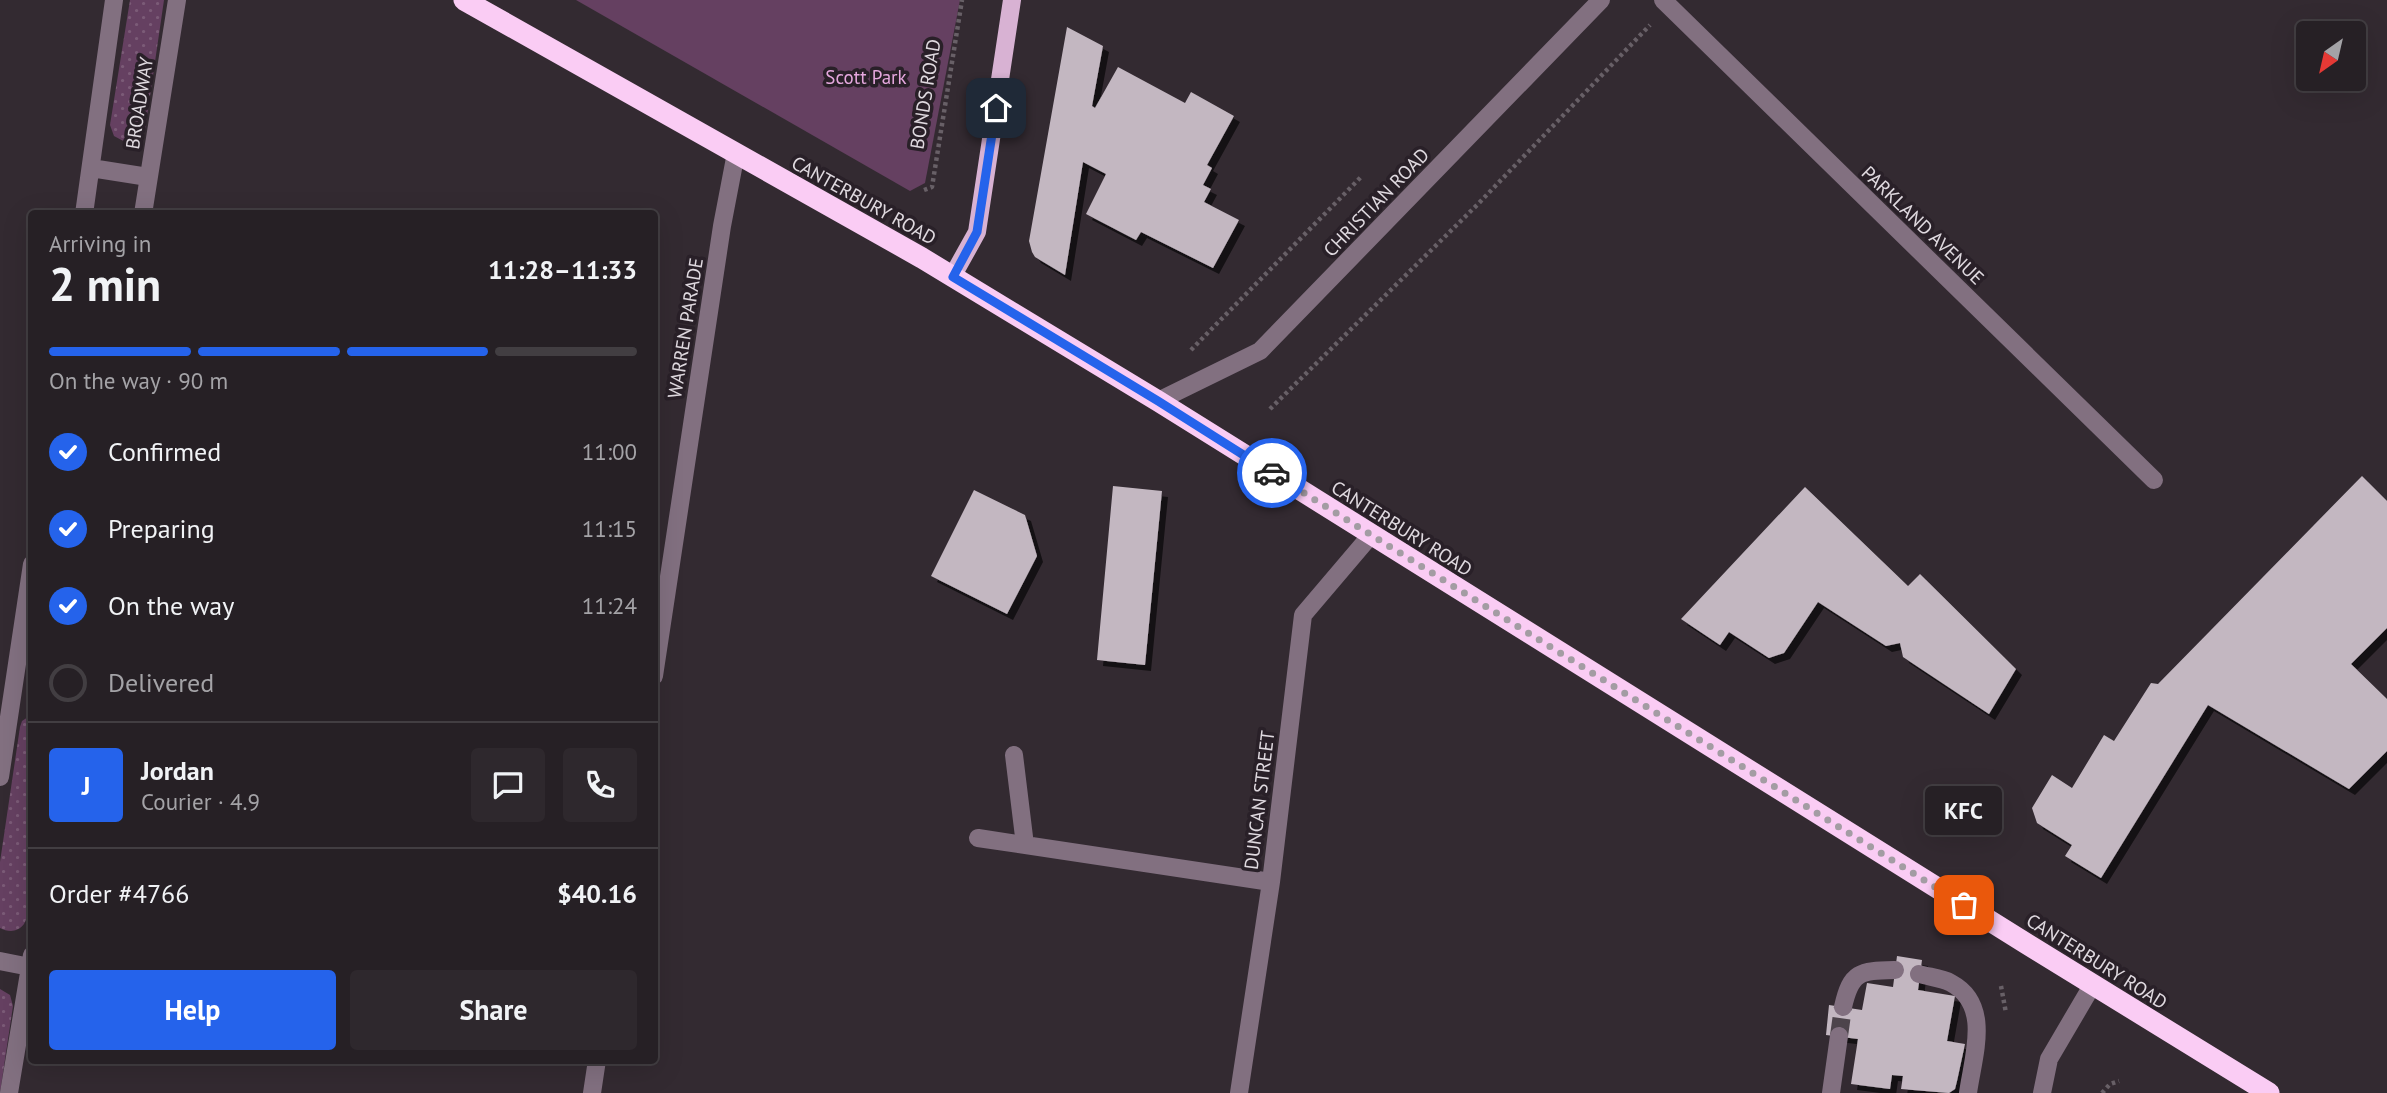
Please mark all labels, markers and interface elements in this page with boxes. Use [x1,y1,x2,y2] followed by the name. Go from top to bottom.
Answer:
[2296,21,2366,91] north arrow
[2296,21,2366,91] map controls
[904,37,946,151] street label: BONDS ROAD
[120,55,158,151] street label: BROADWAY
[825,65,907,89] park label: Scott Park
[966,78,1026,138] pin
[977,89,1015,127] icon: home
[1318,143,1434,261] street label: CHRISTIAN ROAD
[787,150,941,250] street label: CANTERBURY ROAD
[1857,161,1989,289] street label: PARKLAND AVENUE
[49,229,151,258] text: Arriving in
[488,253,637,286] text: 11:28–11:33
[49,254,161,314] text: 2 min
[662,256,708,400] street label: WARREN PARADE
[49,366,228,395] text: On the way · 90 m
[49,433,87,471] icon: check
[108,435,221,468] text: Confirmed
[582,437,637,466] text: 11:00
[1237,438,1307,508] courier
[1253,454,1291,492] icon: car
[1327,475,1477,581] street label: CANTERBURY ROAD
[49,510,87,548] icon: check
[108,512,215,545] text: Preparing
[582,514,637,543] text: 11:15
[49,587,87,625] icon: check
[108,589,234,622] text: On the way
[582,591,637,620] text: 11:24
[108,666,214,699] text: Delivered
[1239,729,1279,871] street label: DUNCAN STREET
[471,748,545,822] button: chat
[563,748,637,822] button: phone
[141,754,214,787] text: Jordan
[82,769,90,802] text: J
[1926,786,2002,835] callout: KFC
[141,787,260,816] text: Courier · 4.9
[1944,796,1983,825] text: KFC
[1934,875,1994,935] pin
[49,877,189,910] text: Order #4766
[557,877,637,910] text: $40.16
[1945,886,1983,924] icon: bag
[2022,908,2172,1014] street label: CANTERBURY ROAD
[49,970,336,1050] button: Help
[350,970,637,1050] button: Share

